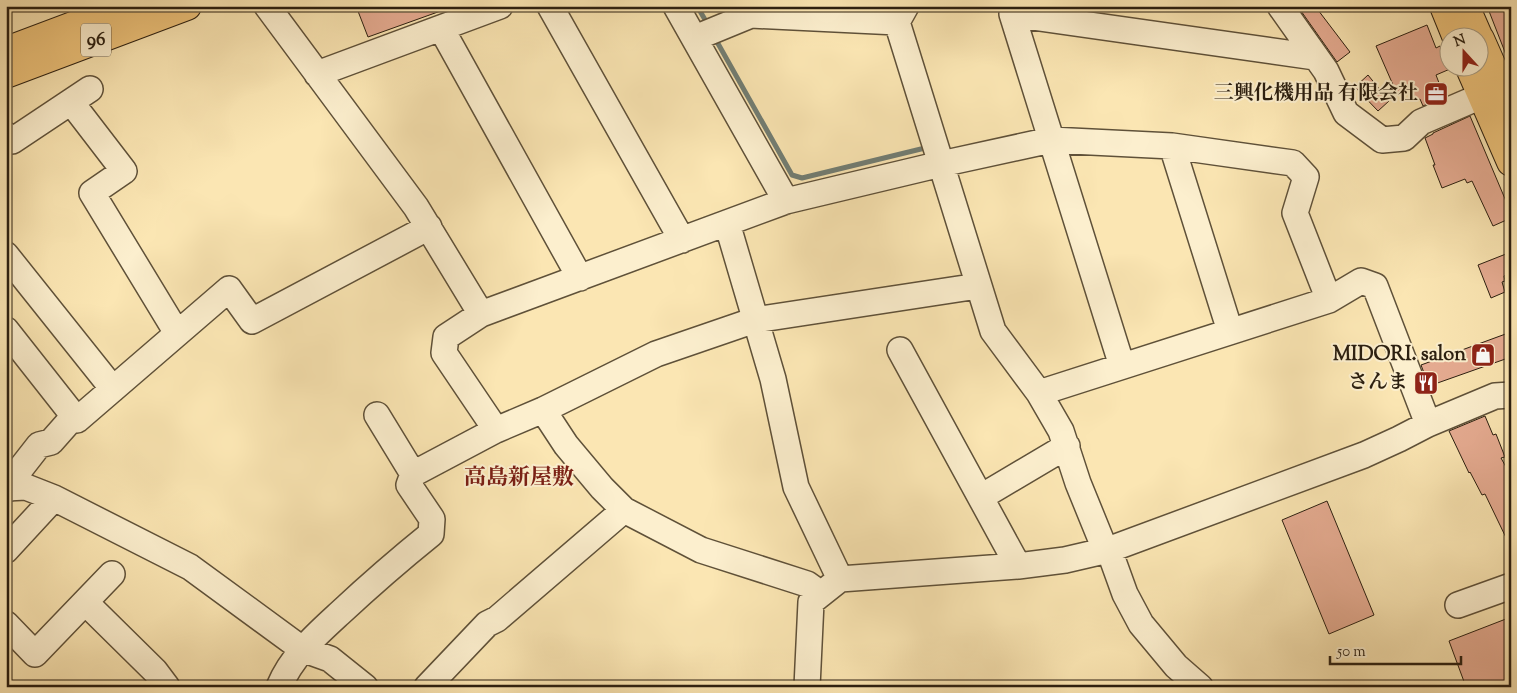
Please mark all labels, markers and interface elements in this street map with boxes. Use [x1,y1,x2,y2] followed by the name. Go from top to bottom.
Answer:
[81,24,111,56] road number: 96
[1440,28,1490,78] north arrow
[1451,30,1469,53] text: N
[1214,80,1418,109] place label: 三興化機用品 有限会社
[1423,81,1449,107] office icon: 三興化機用品 有限会社
[1333,341,1466,370] place label: MIDORI. salon
[1470,342,1496,368] shop icon: MIDORI. salon
[1348,369,1408,398] place label: さんま
[1413,370,1439,396] restaurant icon: さんま
[464,463,574,495] district label: 高島新屋敷
[1330,633,1461,665] scale bar
[1336,642,1366,663] text: 50 m

